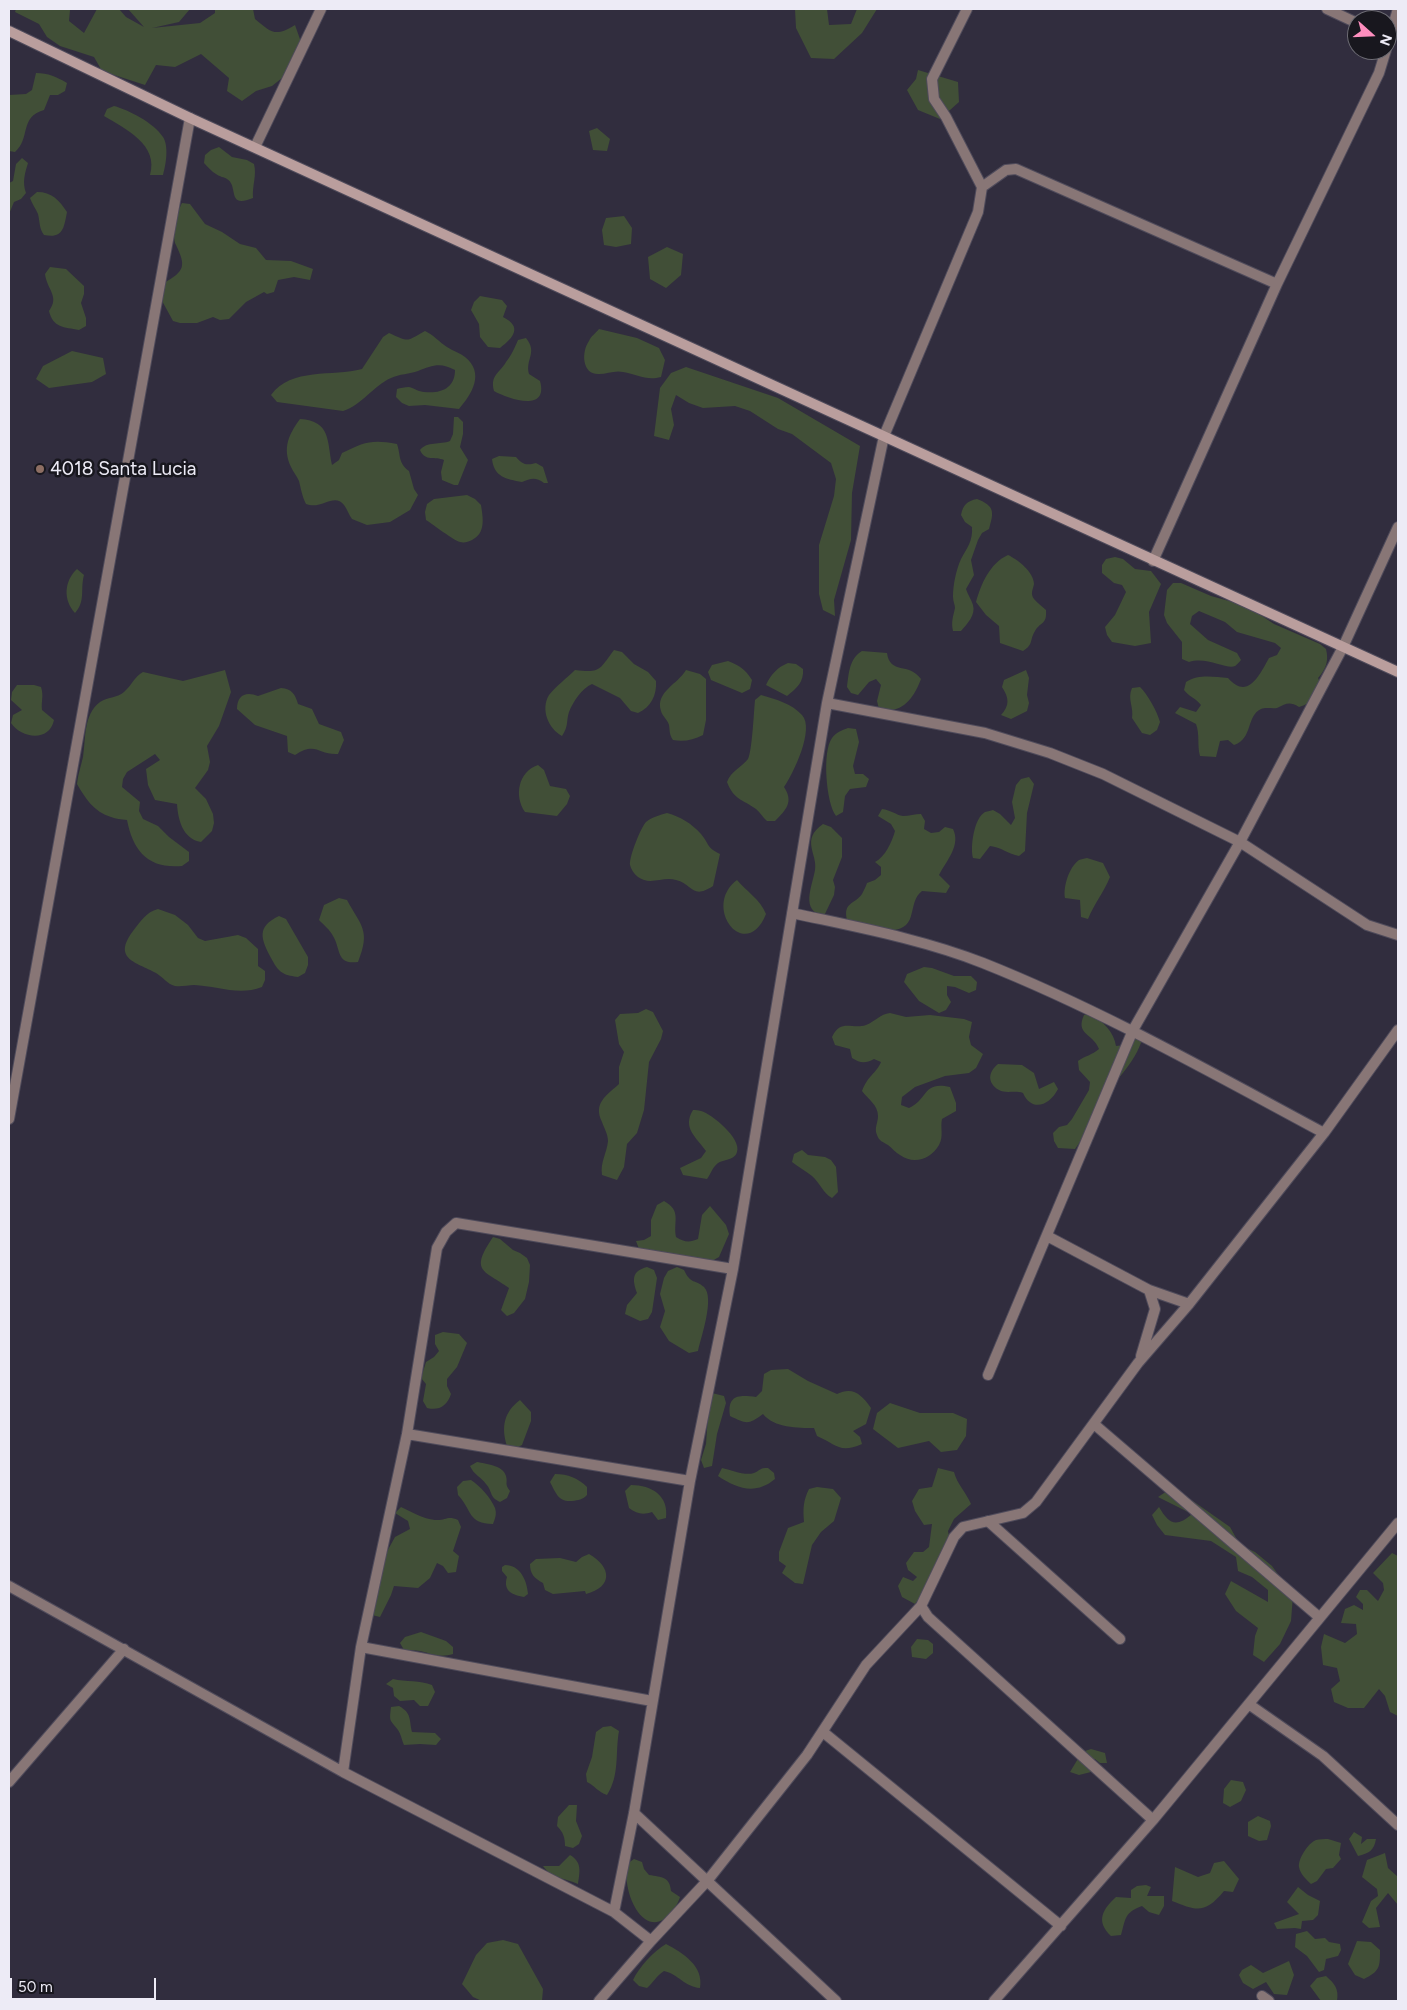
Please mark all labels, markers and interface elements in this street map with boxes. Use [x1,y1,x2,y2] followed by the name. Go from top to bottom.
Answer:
[1347,10,1397,60] north arrow
[1376,32,1395,48] text: N
[50,458,197,480] place label: 4018 Santa Lucia
[34,463,46,475] marker: 4018 Santa Lucia
[12,1968,159,2000] scale bar
[18,1978,53,1996] text: 50 m

